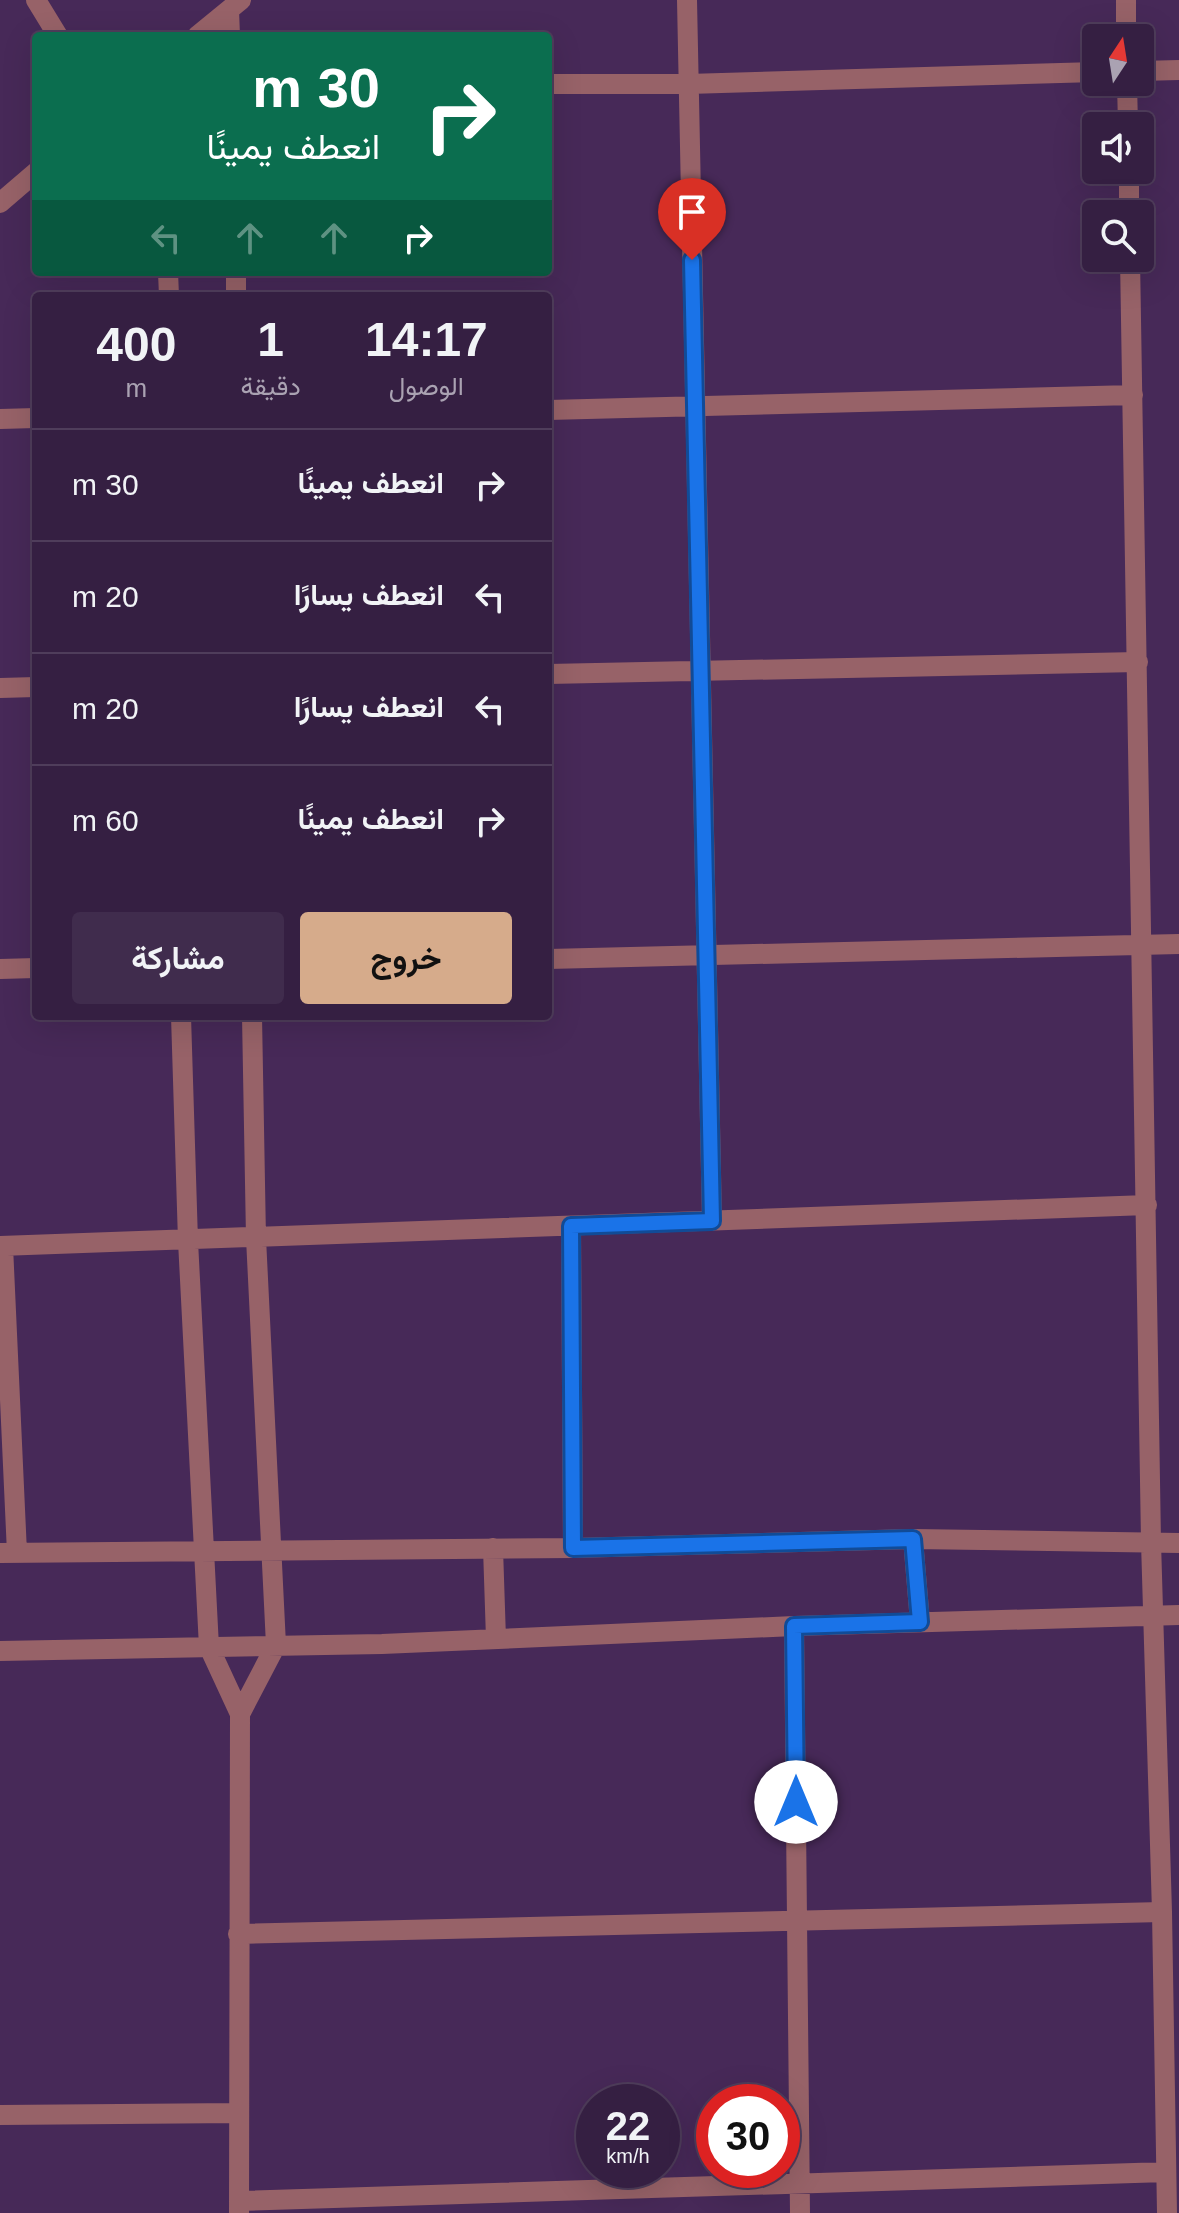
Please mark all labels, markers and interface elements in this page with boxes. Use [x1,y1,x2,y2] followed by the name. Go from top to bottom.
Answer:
[1082,24,1154,96] north arrow
[1082,24,1154,272] map controls
[252,56,380,119] text: 30 m
[408,64,512,168] icon: right
[1082,112,1154,184] button: sound
[207,126,380,167] text: انعطف يمينًا
[658,178,726,260] pin
[670,190,714,234] icon: arrive
[1082,200,1154,272] button: search
[144,216,188,260] icon: left
[228,216,272,260] icon: ahead
[312,216,356,260] icon: ahead
[396,216,440,260] icon: right
[257,313,284,366] text: 1
[365,313,488,366] text: 14:17
[96,318,176,371] text: 400
[241,371,301,401] text: دقيقة
[389,371,464,401] text: الوصول
[125,373,147,403] text: m
[468,463,512,507] icon: right
[297,466,444,499] text: انعطف يمينًا
[72,468,139,501] text: 30 m
[468,575,512,619] icon: left
[294,578,444,611] text: انعطف يسارًا
[72,580,139,613] text: 20 m
[468,687,512,731] icon: left
[294,690,444,723] text: انعطف يسارًا
[72,692,139,725] text: 20 m
[468,799,512,843] icon: right
[297,802,444,835] text: انعطف يمينًا
[72,804,139,837] text: 60 m
[72,912,284,1004] button: مشاركة
[300,912,512,1004] button: خروج
[754,1760,838,1844] position arrow
[696,2084,800,2188] speed limit sign: 30
[606,2104,650,2148] text: 22
[606,2145,650,2167] text: km/h

